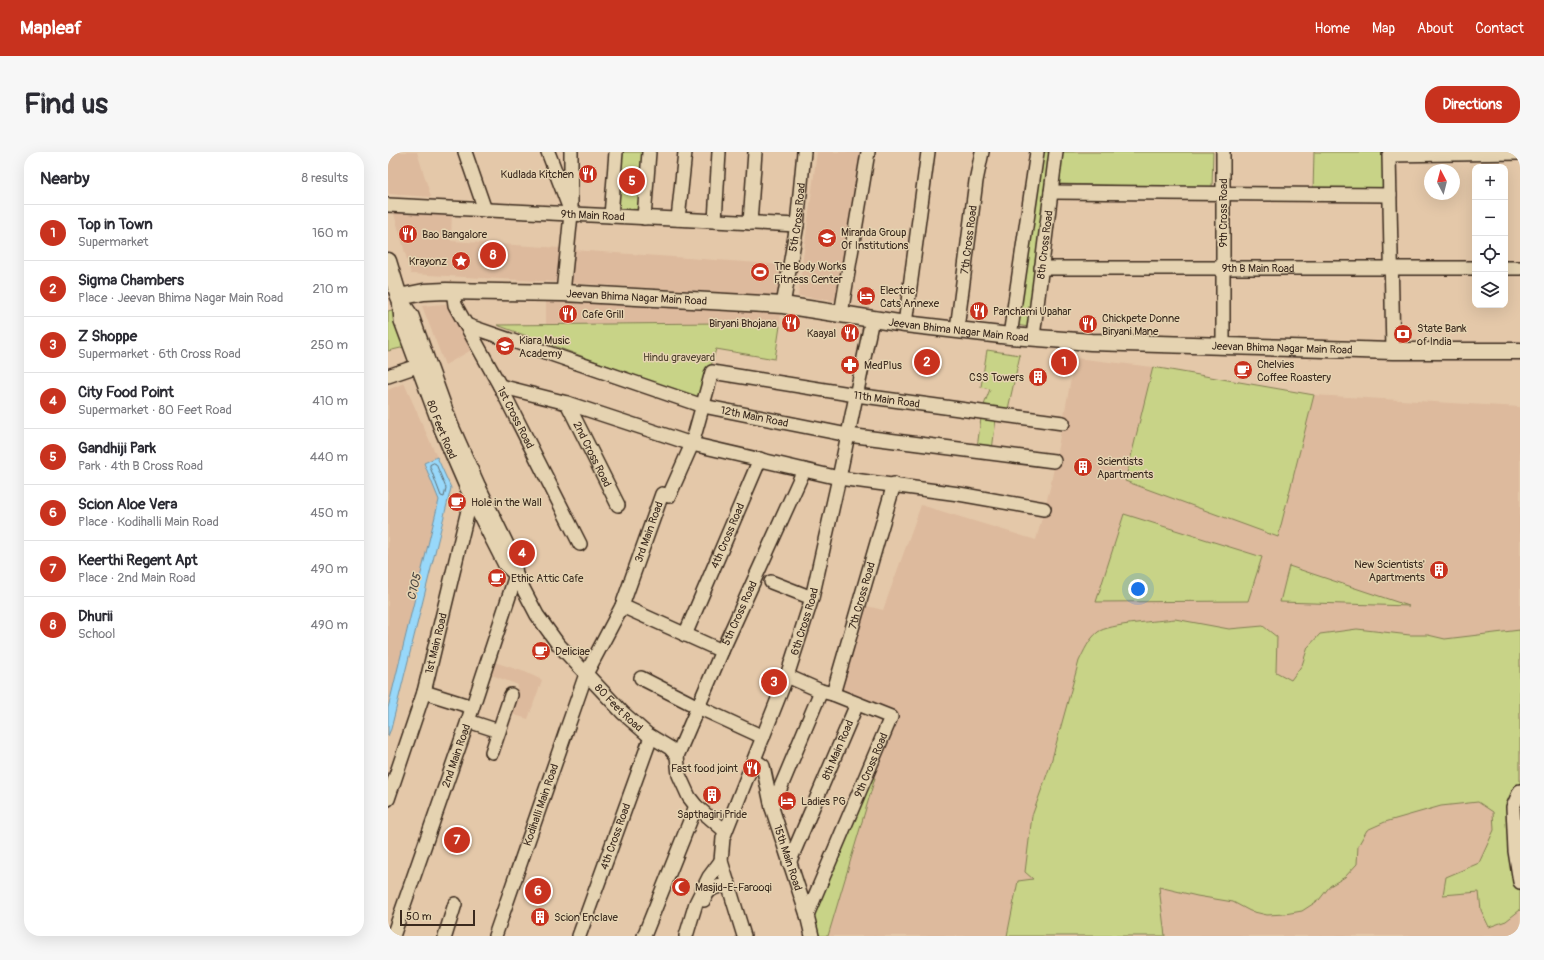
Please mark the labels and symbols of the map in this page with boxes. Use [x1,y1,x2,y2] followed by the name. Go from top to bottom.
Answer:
[577,163,599,185] restaurant icon: Kudlada Kitchen
[1424,164,1460,200] north arrow
[619,166,645,196] pin: 5
[501,168,574,181] place label: Kudlada Kitchen
[1217,178,1230,248] street label: 9th Cross Road
[786,182,808,253] street label: 5th Cross Road
[958,205,980,275] street label: 7th Cross Road
[560,207,625,224] street label: 9th Main Road
[1034,210,1056,280] street label: 8th Cross Road
[397,223,419,245] restaurant icon: Bao Bangalore
[841,226,908,252] place label: Miranda Group Of Institutions
[816,227,838,249] school or university icon: Miranda Group Of Institutions
[422,228,488,241] place label: Bao Bangalore
[480,240,506,270] pin: 8
[450,250,472,272] place icon: Krayonz
[409,255,447,268] place label: Krayonz
[774,260,846,286] place label: The Body Works Fitness Center
[749,261,771,283] sports icon: The Body Works Fitness Center
[1222,262,1294,275] street label: 9th B Main Road
[880,284,940,310] place label: Electric Cats Annexe
[855,285,877,307] hotel icon: Electric Cats Annexe
[566,287,707,308] street label: Jeevan Bhima Nagar Main Road
[968,300,990,322] restaurant icon: Panchami Upahar
[557,303,579,325] restaurant icon: Cafe Grill
[993,305,1071,318] place label: Panchami Upahar
[582,308,624,321] place label: Cafe Grill
[780,312,802,334] restaurant icon: Biryani Bhojana
[1102,312,1180,338] place label: Chickpete Donne Biryani Mane
[1077,313,1099,335] restaurant icon: Chickpete Donne Biryani Mane
[888,316,1029,344] street label: Jeevan Bhima Nagar Main Road
[709,317,777,330] place label: Biryani Bhojana
[839,322,861,344] restaurant icon: Kaayal
[1417,322,1467,348] place label: State Bank of India
[1392,323,1414,345] bank icon: State Bank of India
[807,327,836,340] place label: Kaayal
[519,334,570,360] place label: Kiara Music Academy
[494,335,516,357] school or university icon: Kiara Music Academy
[1211,340,1353,357] street label: Jeevan Bhima Nagar Main Road
[914,347,940,377] pin: 2
[1051,347,1077,377] pin: 1
[643,351,715,364] park label: Hindu graveyard
[839,354,861,376] pharmacy icon: MedPlus
[1257,358,1331,384] place label: Chelvies Coffee Roastery
[864,359,902,372] place label: MedPlus
[1232,359,1254,381] cafe icon: Chelvies Coffee Roastery
[1027,366,1049,388] building icon: CSS Towers
[969,371,1024,384] place label: CSS Towers
[494,385,537,451] street label: 1st Cross Road
[853,389,921,411] street label: 11th Main Road
[424,398,459,461] street label: 80 Feet Road
[719,404,789,430] street label: 12th Main Road
[570,419,614,489] street label: 2nd Cross Road
[1097,455,1153,481] place label: Scientists Apartments
[1072,456,1094,478] building icon: Scientists Apartments
[446,491,468,513] cafe icon: Hole in the Wall
[471,496,542,509] place label: Hole in the Wall
[632,500,666,564] street label: 3rd Main Road
[708,501,747,571] street label: 4th Cross Road
[509,538,535,568] pin: 4
[1354,558,1425,584] place label: New Scientists' Apartments
[1428,559,1450,581] building icon: New Scientists' Apartments
[846,561,878,631] street label: 7th Cross Road
[486,567,508,589] cafe icon: Ethic Attic Cafe
[404,571,425,602] water label: C105
[511,572,584,585] place label: Ethic Attic Cafe
[719,579,760,647] street label: 5th Cross Road
[1128,579,1148,599] your location
[788,587,821,657] street label: 6th Cross Road
[423,612,450,675] street label: 1st Main Road
[530,640,552,662] cafe icon: Deliciae
[555,645,591,658] place label: Deliciae
[761,667,787,697] pin: 3
[592,681,645,734] street label: 80 Feet Road
[819,718,856,782] street label: 8th Main Road
[439,722,473,789] street label: 2nd Main Road
[852,731,891,800] street label: 9th Cross Road
[741,757,763,779] restaurant icon: Fast food joint
[521,762,561,848] street label: Kodihalli Main Road
[671,762,739,775] place label: Fast food joint
[701,784,723,806] building icon: Sapthagiri Pride
[776,790,798,812] hotel icon: Ladies PG
[801,795,846,808] place label: Ladies PG
[598,801,634,872] street label: 4th Cross Road
[677,808,747,821] place label: Sapthagiri Pride
[771,823,805,892] street label: 15th Main Road
[444,825,470,855] pin: 7
[525,876,551,906] pin: 6
[670,876,692,898] mosque icon: Masjid-E-Farooqi
[695,881,772,894] place label: Masjid-E-Farooqi
[529,906,551,928] building icon: Scion Enclave
[400,908,475,927] scale bar
[554,911,619,924] place label: Scion Enclave

